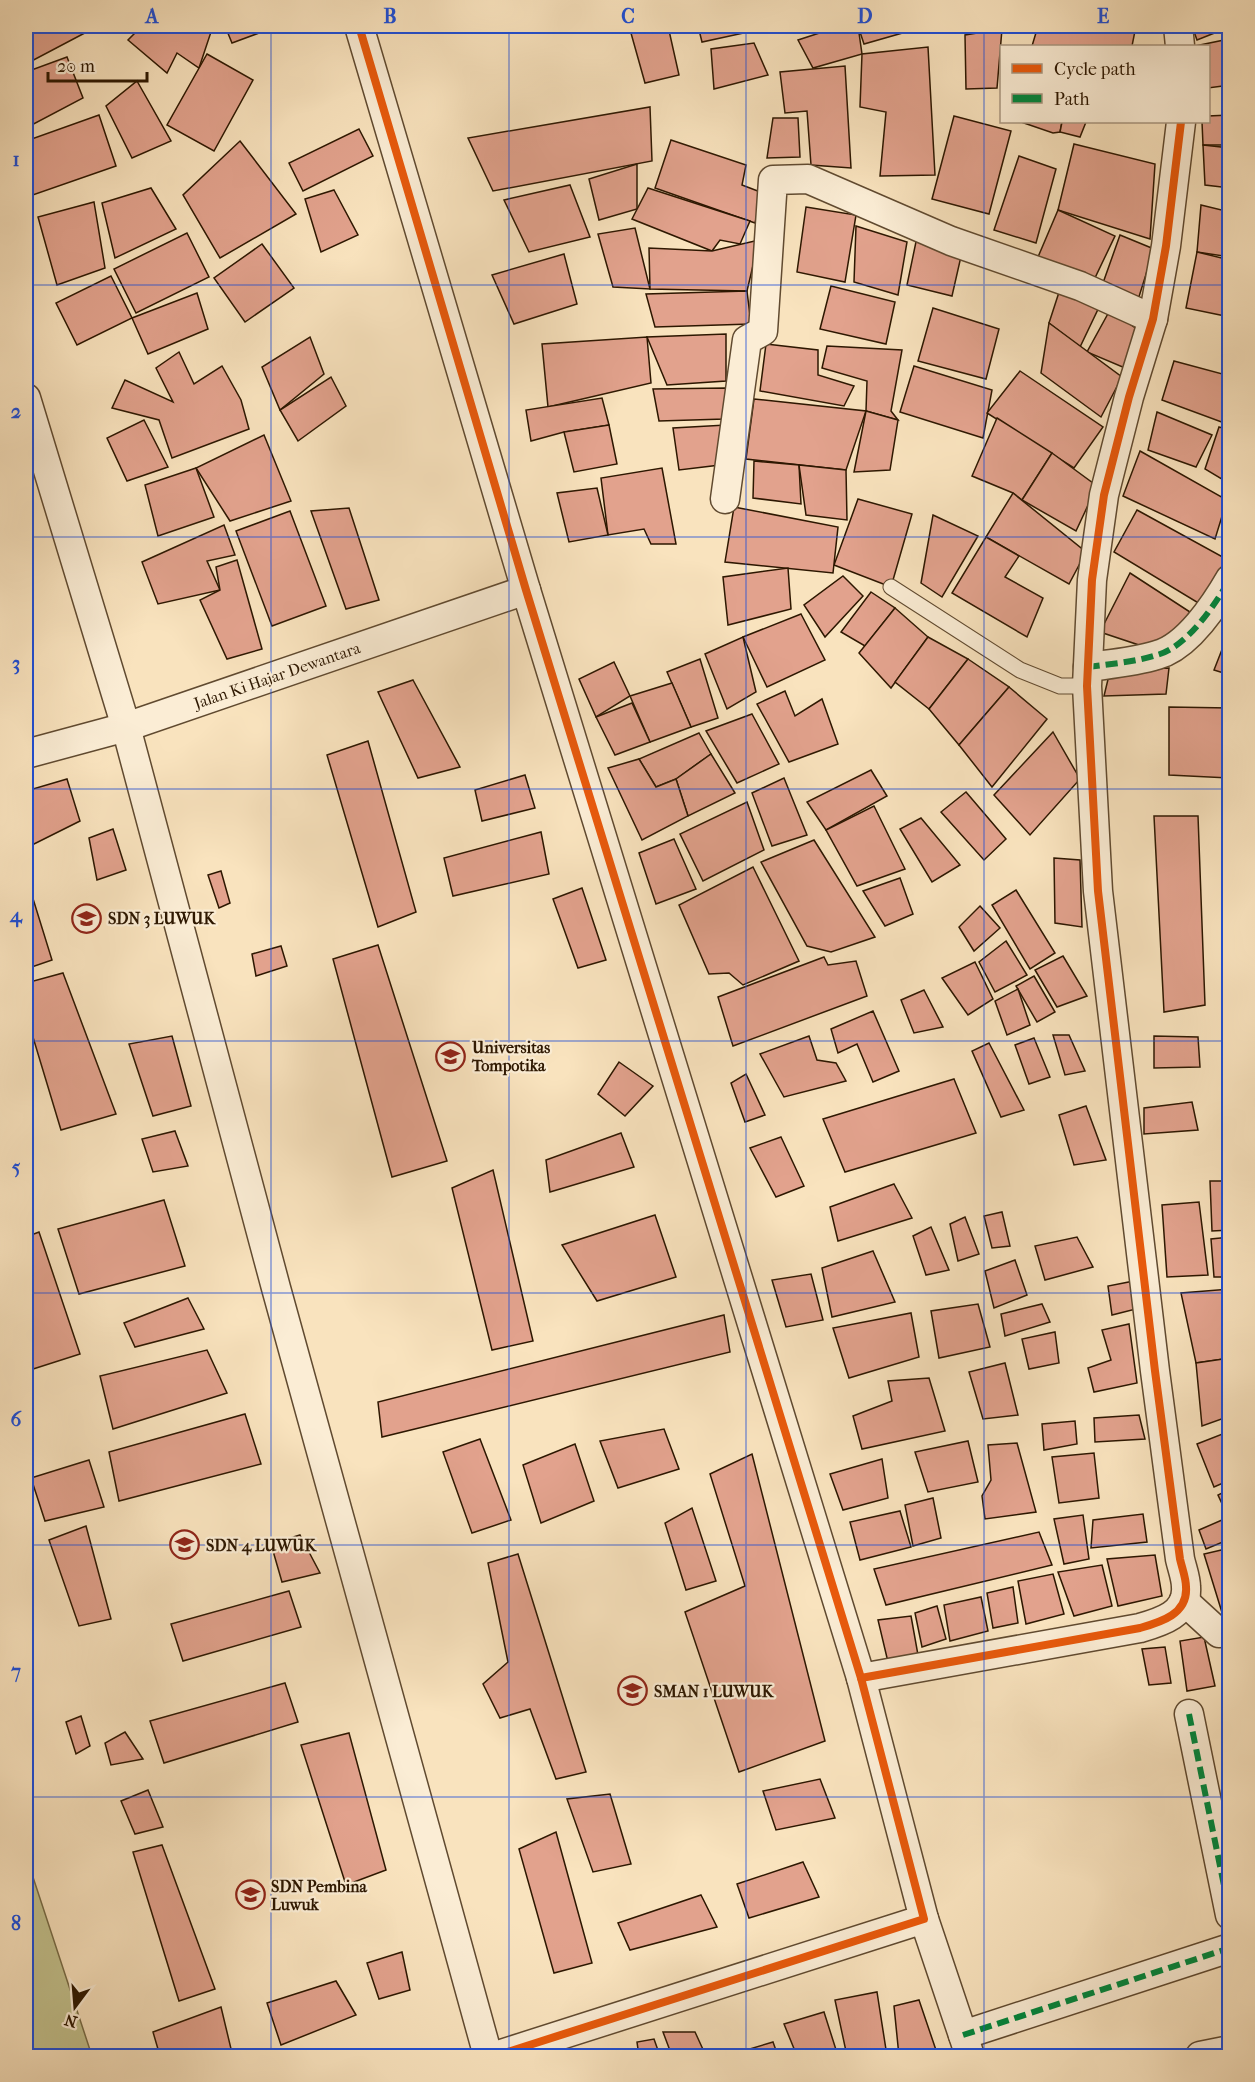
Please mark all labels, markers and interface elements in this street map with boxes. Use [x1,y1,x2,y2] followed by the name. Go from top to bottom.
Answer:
[144,5,160,28] text: A
[383,5,397,28] text: B
[621,5,635,28] text: C
[857,5,873,28] text: D
[1097,5,1109,28] text: E
[48,45,147,83] scale bar
[1000,45,1210,123] legend
[57,56,95,77] text: 20 m
[1054,59,1135,80] text: Cycle path
[1054,89,1090,110] text: Path
[12,148,20,171] text: 1
[11,400,21,423] text: 2
[190,638,363,714] street label: Jalan Ki Hajar Dewantara
[12,652,20,675] text: 3
[71,902,103,934] school or university icon: SDN 3 LUWUK
[9,904,23,928] text: 4
[108,909,217,929] place label: SDN 3 LUWUK
[471,1038,550,1076] place label: Universitas Tompotika
[435,1040,467,1072] school or university icon: Universitas Tompotika
[12,1156,21,1179] text: 5
[11,1408,23,1431] text: 6
[169,1529,201,1561] school or university icon: SDN 4 LUWUK
[206,1536,317,1556] place label: SDN 4 LUWUK
[10,1660,21,1683] text: 7
[617,1675,649,1707] school or university icon: SMAN 1 LUWUK
[654,1682,775,1701] place label: SMAN 1 LUWUK
[271,1877,368,1914] place label: SDN Pembina Luwuk
[234,1879,266,1911] school or university icon: SDN Pembina Luwuk
[11,1912,21,1935] text: 8
[45,1977,105,2037] north arrow
[62,2010,79,2032] text: N

